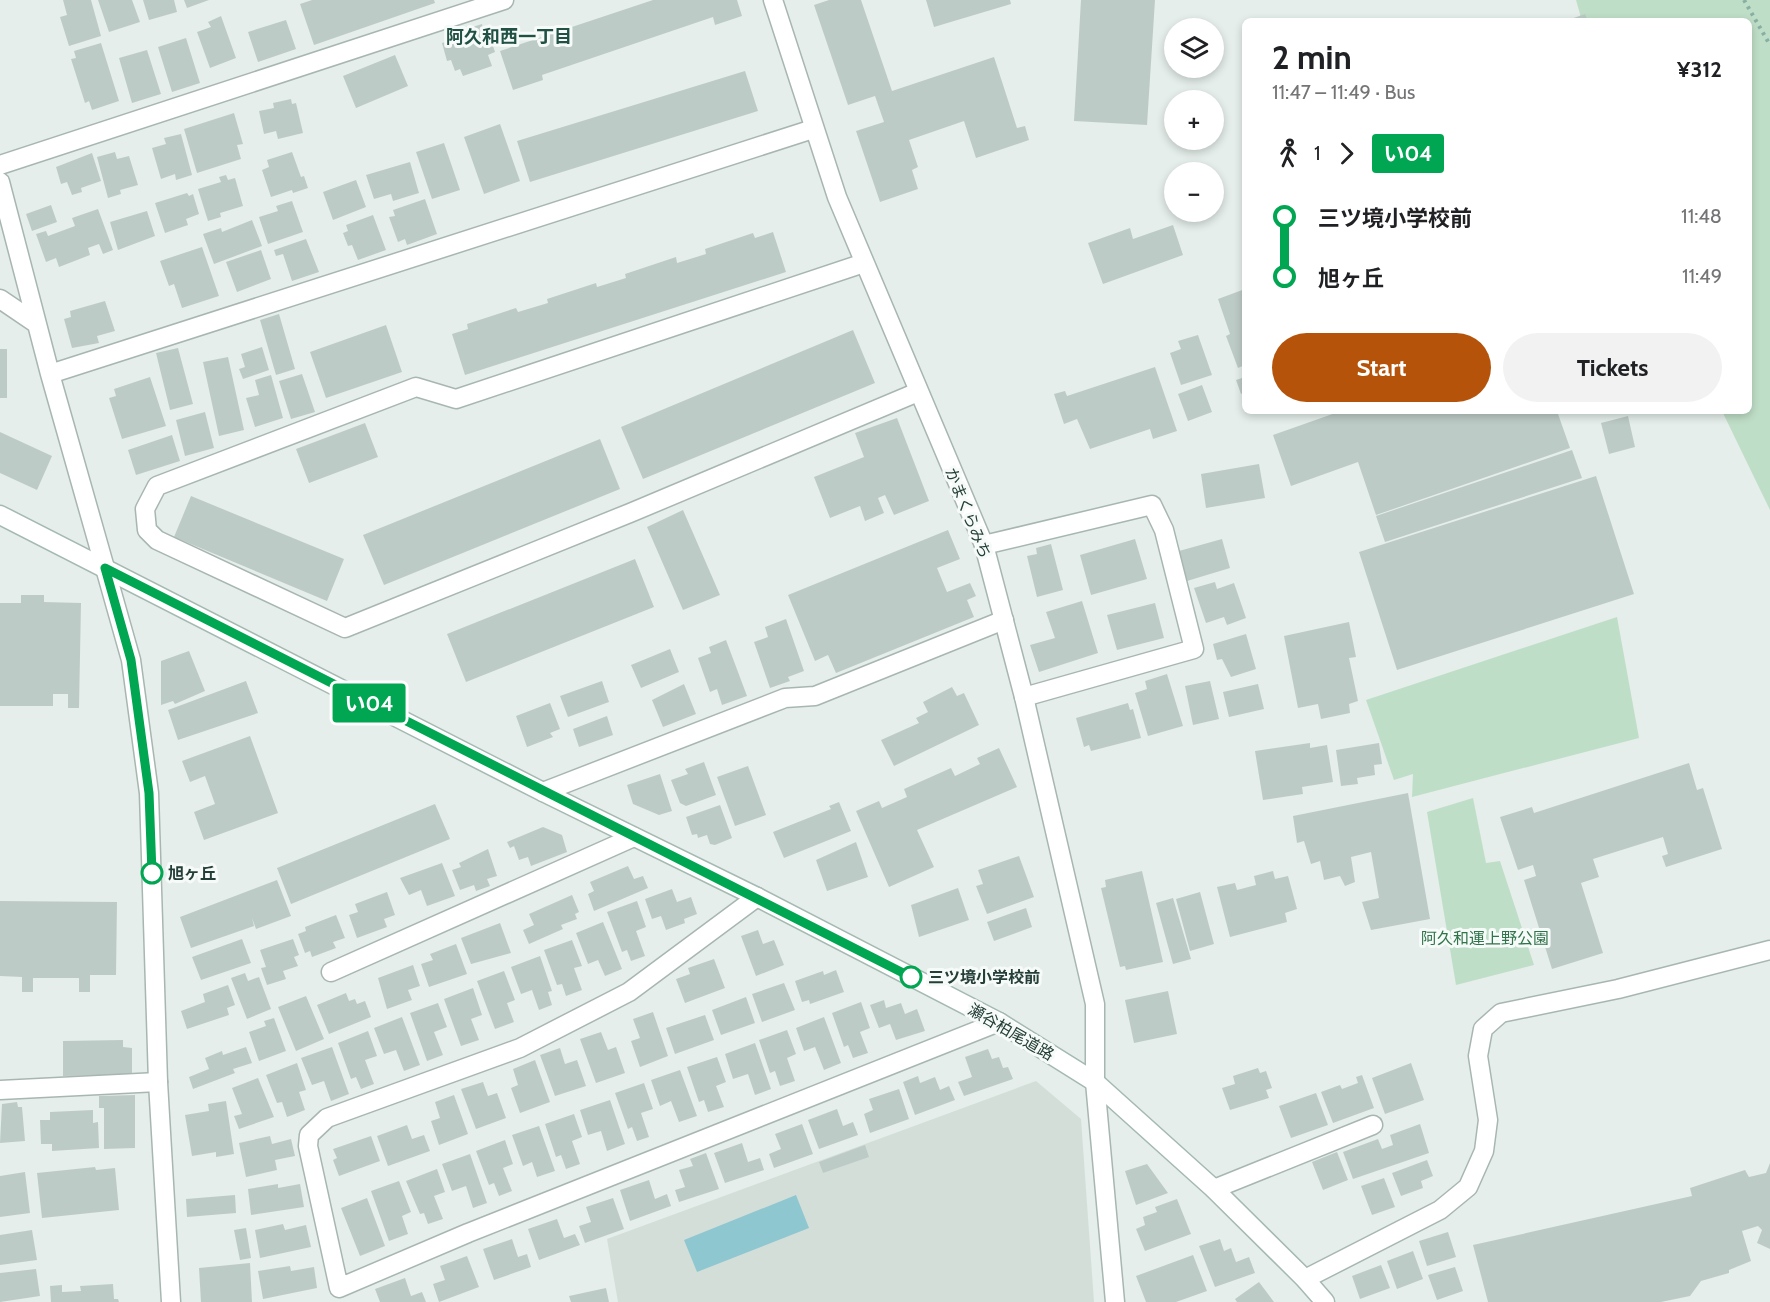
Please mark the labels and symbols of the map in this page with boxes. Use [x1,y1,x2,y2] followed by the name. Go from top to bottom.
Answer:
[446,26,572,48] district label: 阿久和西一丁目
[941,465,995,561] street label: かまくらみち
[334,684,404,722] line badge: い04
[141,862,163,884] marker: 旭ヶ丘
[168,864,216,883] place label: 旭ヶ丘
[1421,929,1549,948] park label: 阿久和運上野公園
[900,966,922,988] marker: 三ツ境小学校前
[928,968,1040,987] place label: 三ツ境小学校前
[965,1000,1057,1064] street label: 瀬谷柏尾道路

